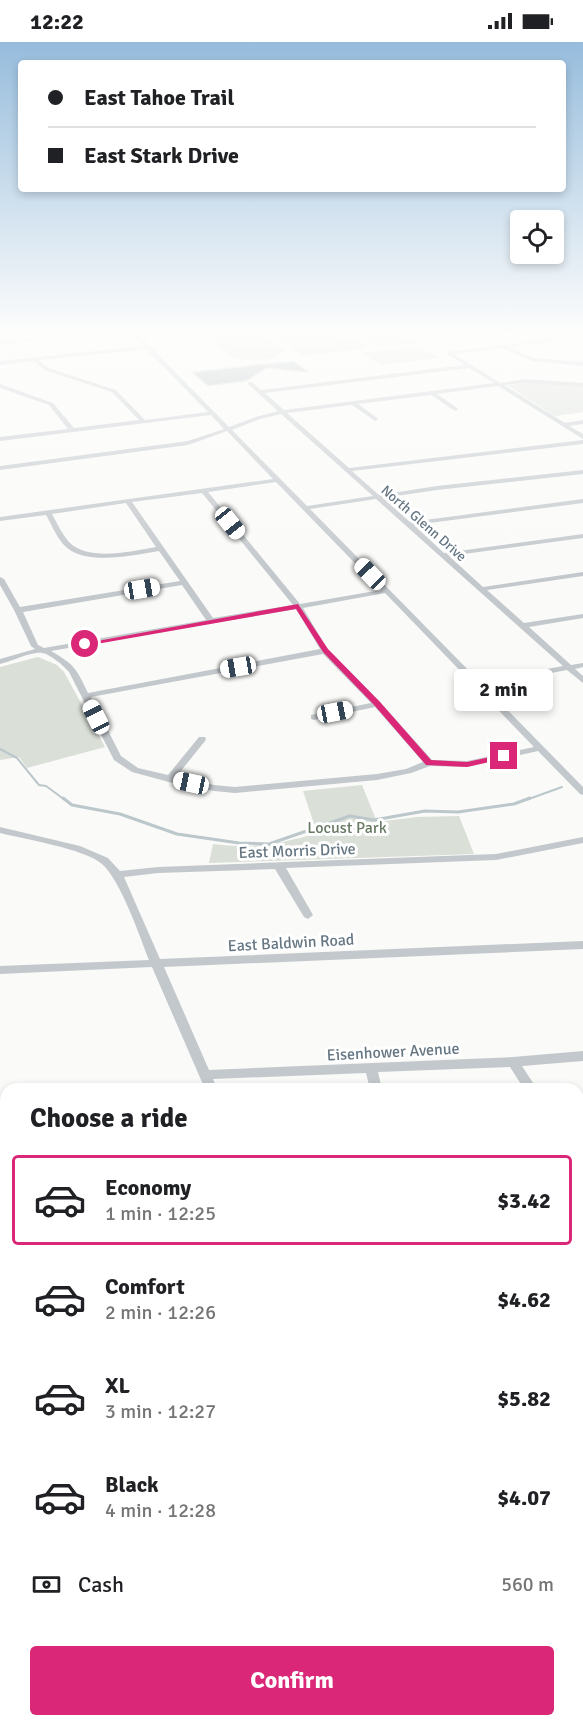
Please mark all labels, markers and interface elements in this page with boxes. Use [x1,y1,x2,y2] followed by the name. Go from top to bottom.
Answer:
[30,8,84,35] text: 12:22
[84,84,234,111] text: East Tahoe Trail
[84,142,239,169] text: East Stark Drive
[510,210,564,264] map controls
[510,210,564,264] button: locate
[378,482,470,565] street label: North Glenn Drive
[212,503,248,543] car
[351,555,389,593] car
[123,577,161,601] car
[71,630,98,657] route start
[219,655,257,679] car
[454,669,554,711] callout: 2 min
[479,677,528,702] text: 2 min
[80,697,112,737] car
[316,700,354,724] car
[490,742,517,769] route end
[172,770,210,796] car
[307,818,387,838] park label: Locust Park
[238,839,356,863] street label: East Morris Drive
[227,930,355,956] street label: East Baldwin Road
[326,1039,460,1065] street label: Eisenhower Avenue
[30,1102,188,1135] text: Choose a ride
[33,1173,87,1227] icon: car
[105,1174,191,1201] text: Economy
[497,1187,551,1214] text: $3.42
[105,1201,216,1226] text: 1 min · 12:25
[33,1272,87,1326] icon: car
[105,1273,185,1300] text: Comfort
[497,1286,551,1313] text: $4.62
[105,1300,216,1325] text: 2 min · 12:26
[33,1371,87,1425] icon: car
[105,1372,130,1399] text: XL
[497,1385,551,1412] text: $5.82
[105,1399,216,1424] text: 3 min · 12:27
[33,1470,87,1524] icon: car
[105,1471,159,1498] text: Black
[497,1484,551,1511] text: $4.07
[105,1498,216,1523] text: 4 min · 12:28
[30,1568,63,1601] icon: cash
[78,1571,124,1598] text: Cash
[501,1572,554,1597] text: 560 m
[30,1646,554,1715] button: Confirm

